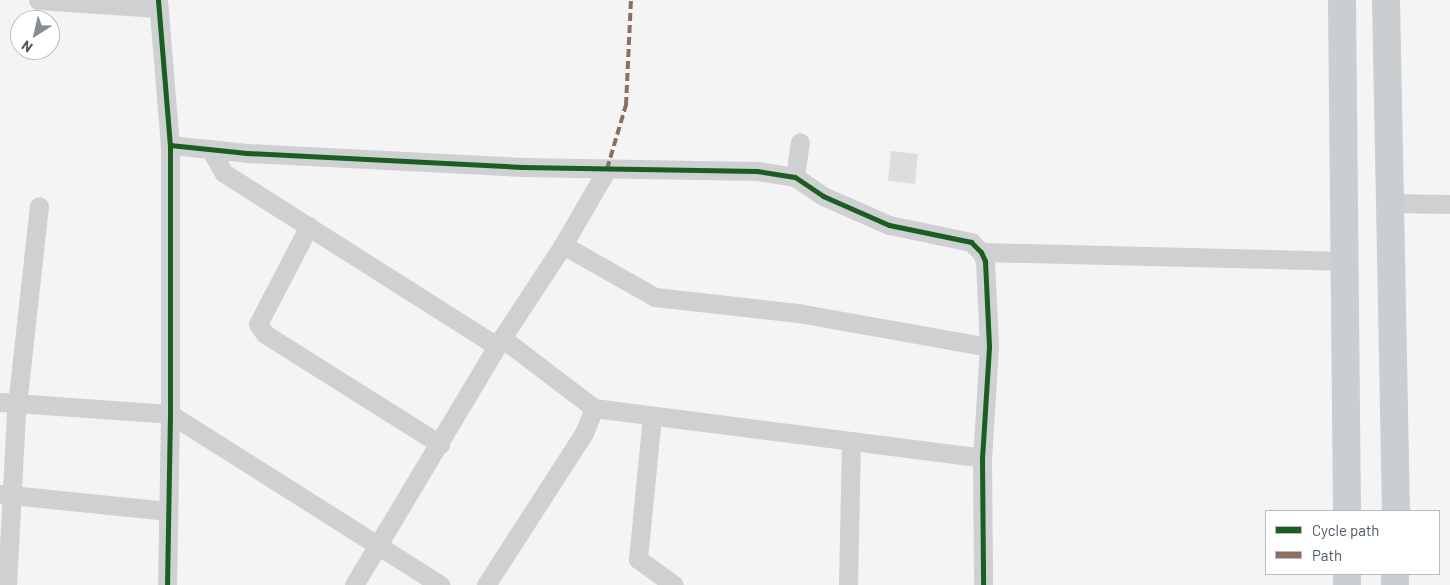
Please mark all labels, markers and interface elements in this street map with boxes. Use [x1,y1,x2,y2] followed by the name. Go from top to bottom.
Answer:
[10,10,60,60] north arrow
[18,37,35,57] text: N
[1265,510,1440,575] legend
[1312,521,1379,539] text: Cycle path
[1312,546,1342,564] text: Path

